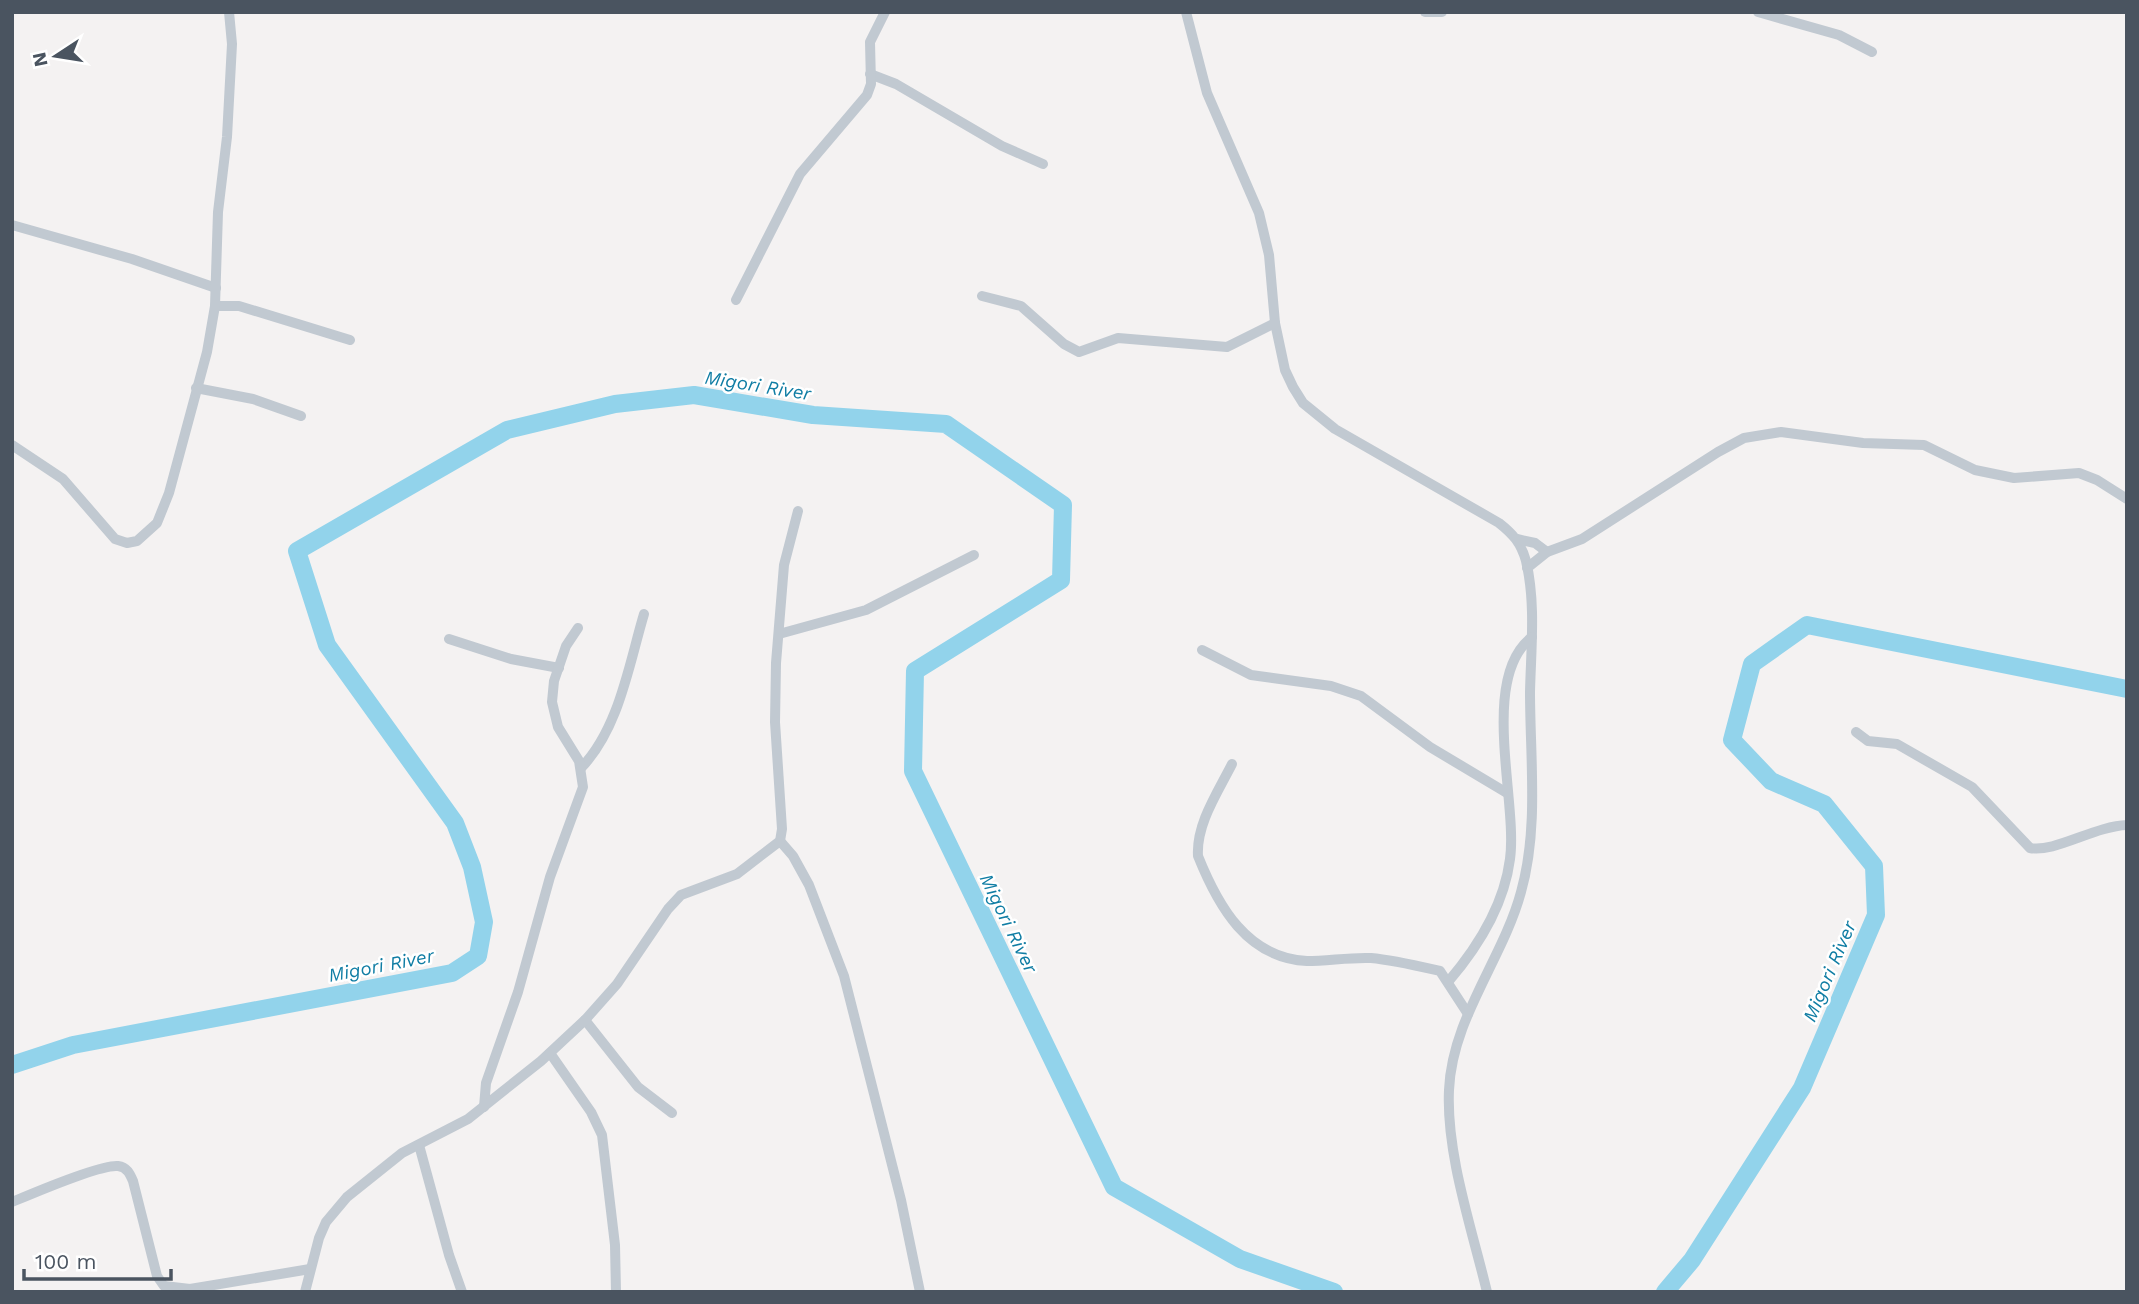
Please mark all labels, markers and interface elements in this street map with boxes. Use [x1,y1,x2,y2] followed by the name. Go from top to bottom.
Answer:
[21,21,91,91] north arrow
[27,50,53,69] text: N
[703,366,813,405] water label: Migori River
[975,870,1043,977] water label: Migori River
[1798,917,1861,1025] water label: Migori River
[326,944,437,987] water label: Migori River
[24,1238,172,1282] scale bar
[35,1249,97,1274] text: 100 m

